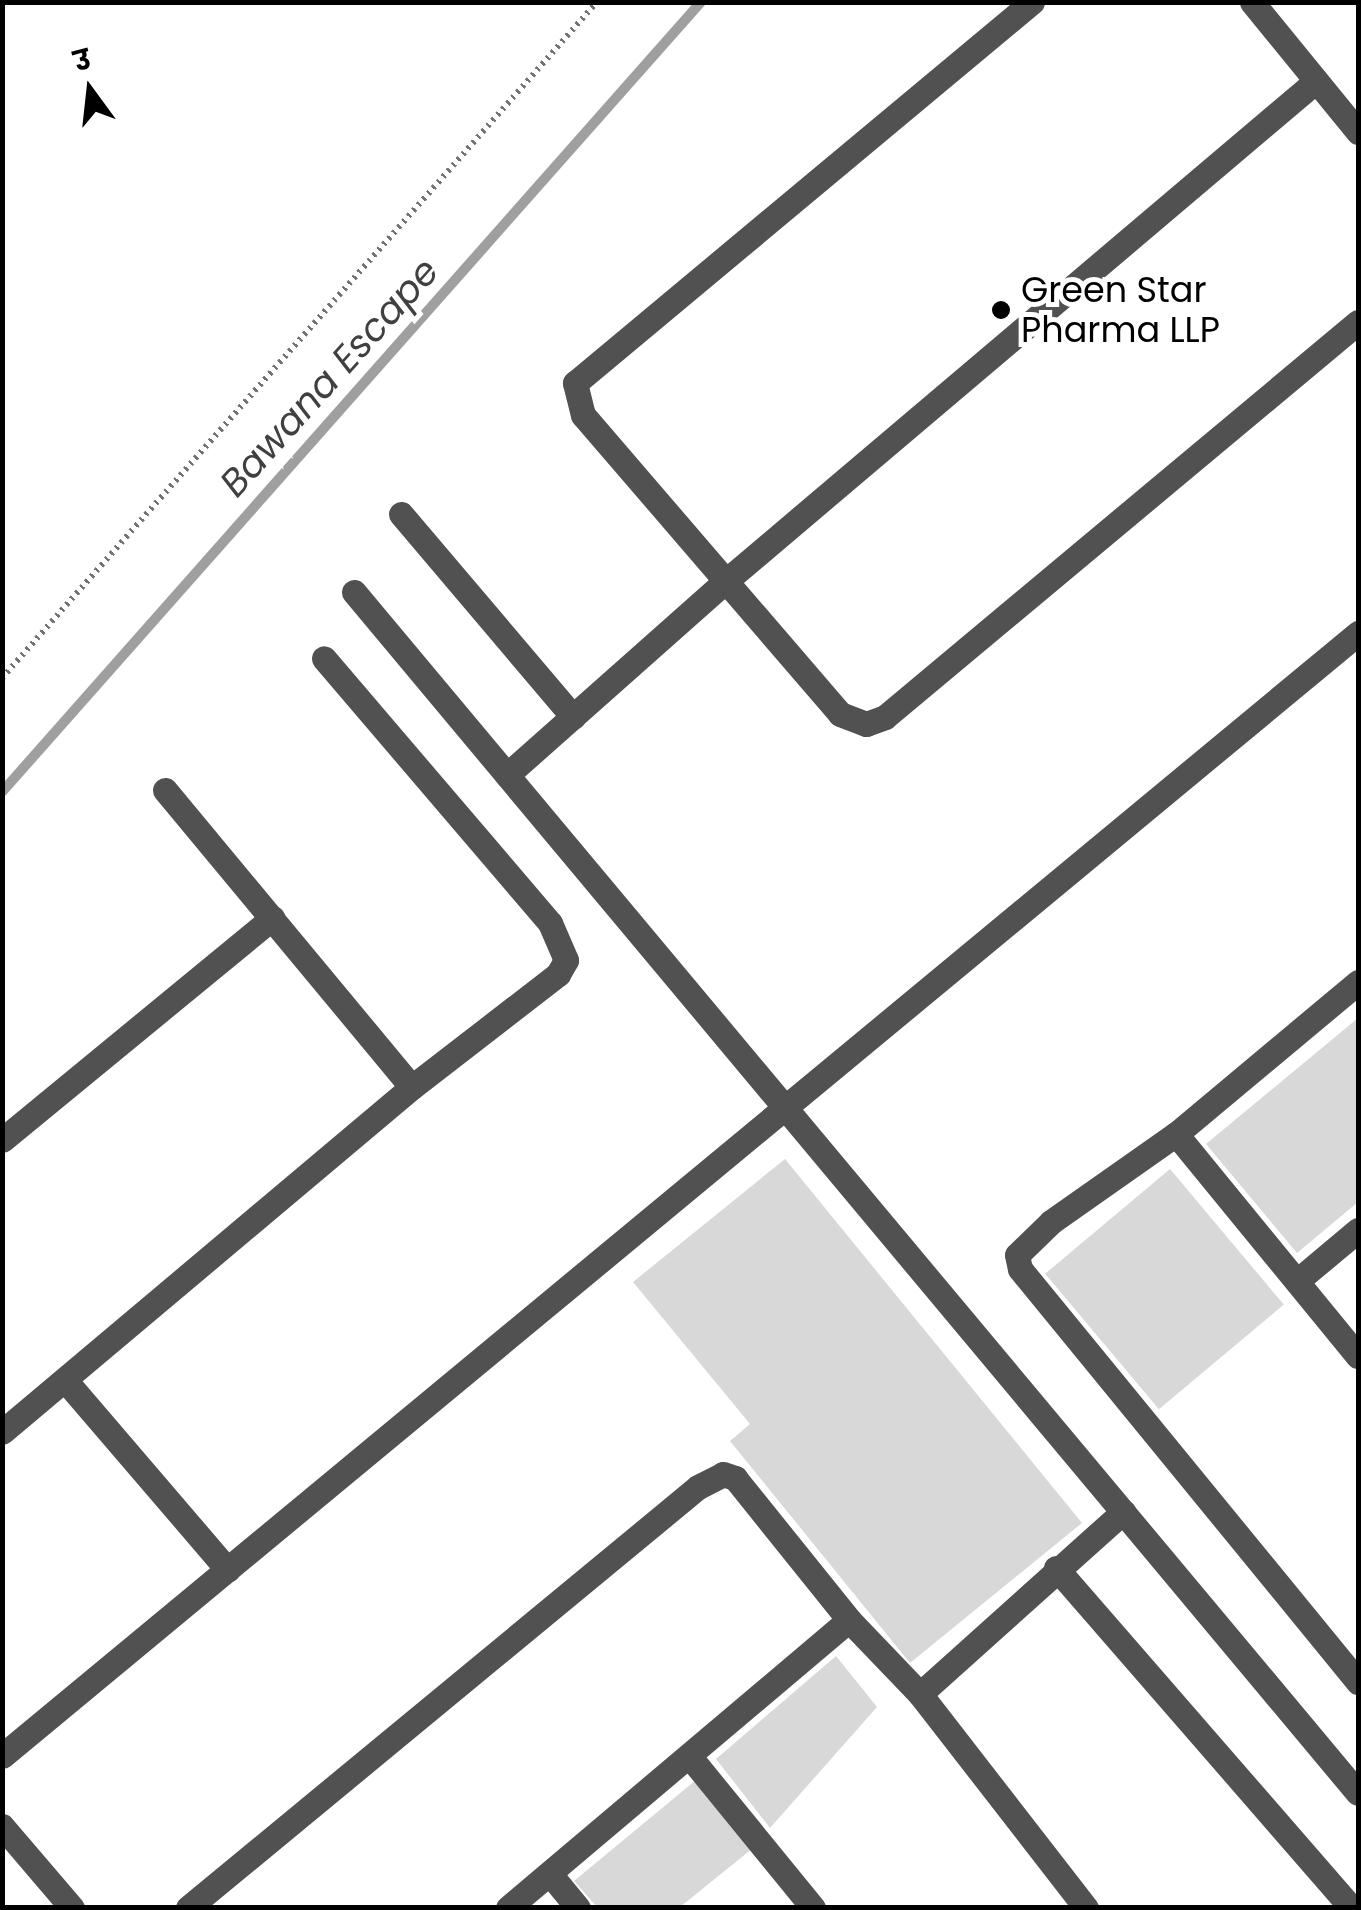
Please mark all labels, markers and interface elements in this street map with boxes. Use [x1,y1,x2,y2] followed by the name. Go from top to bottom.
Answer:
[40,40,140,140] north arrow
[69,40,95,81] text: उ
[210,249,448,505] water label: Bawana Escape
[1021,269,1220,351] place label: Green Star Pharma LLP
[990,299,1012,321] marker: Green Star Pharma LLP

